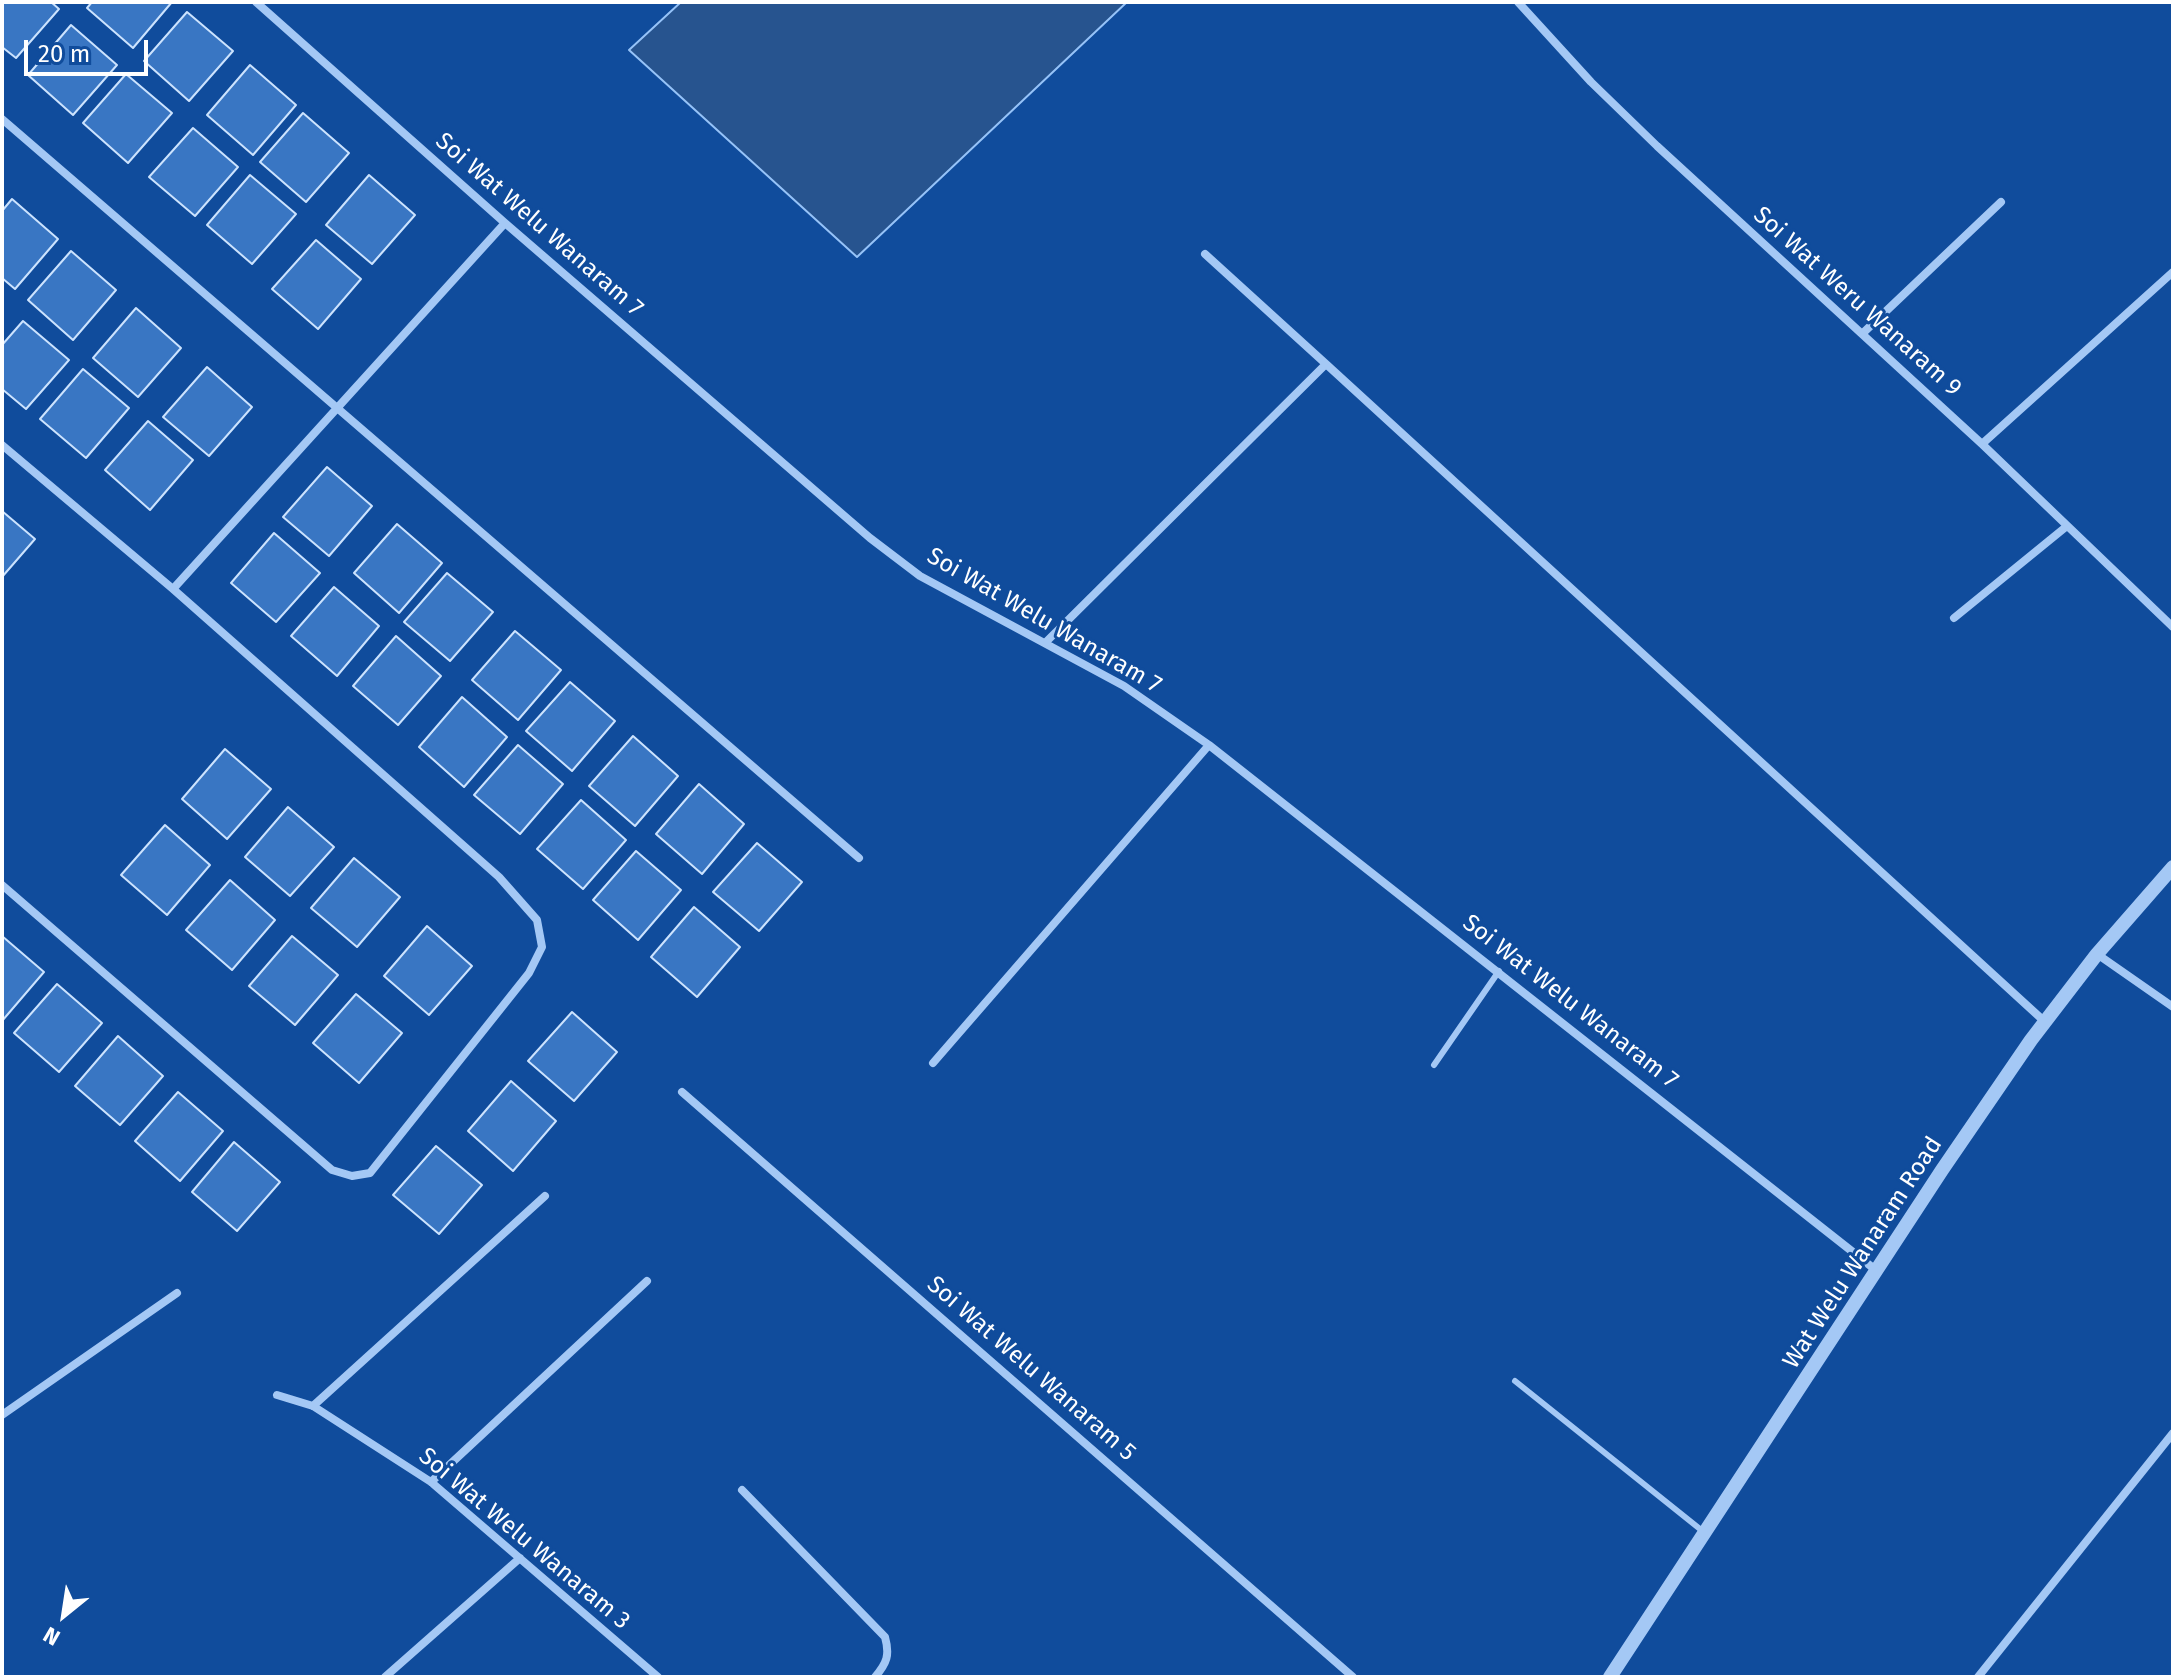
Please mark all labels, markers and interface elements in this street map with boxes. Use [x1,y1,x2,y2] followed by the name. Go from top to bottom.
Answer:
[28,24,152,74] scale bar
[38,40,90,68] text: 20 m
[429,127,649,323] street label: Soi Wat Welu Wanaram 7
[1747,201,1967,403] street label: Soi Wat Weru Wanaram 9
[922,542,1166,700] street label: Soi Wat Welu Wanaram 7
[1456,909,1684,1095] street label: Soi Wat Welu Wanaram 7
[1777,1132,1949,1374] street label: Wat Welu Wanaram Road
[921,1271,1141,1467] street label: Soi Wat Welu Wanaram 5
[412,1442,636,1636] street label: Soi Wat Welu Wanaram 3
[24,1575,104,1655] north arrow
[39,1621,65,1652] text: N

